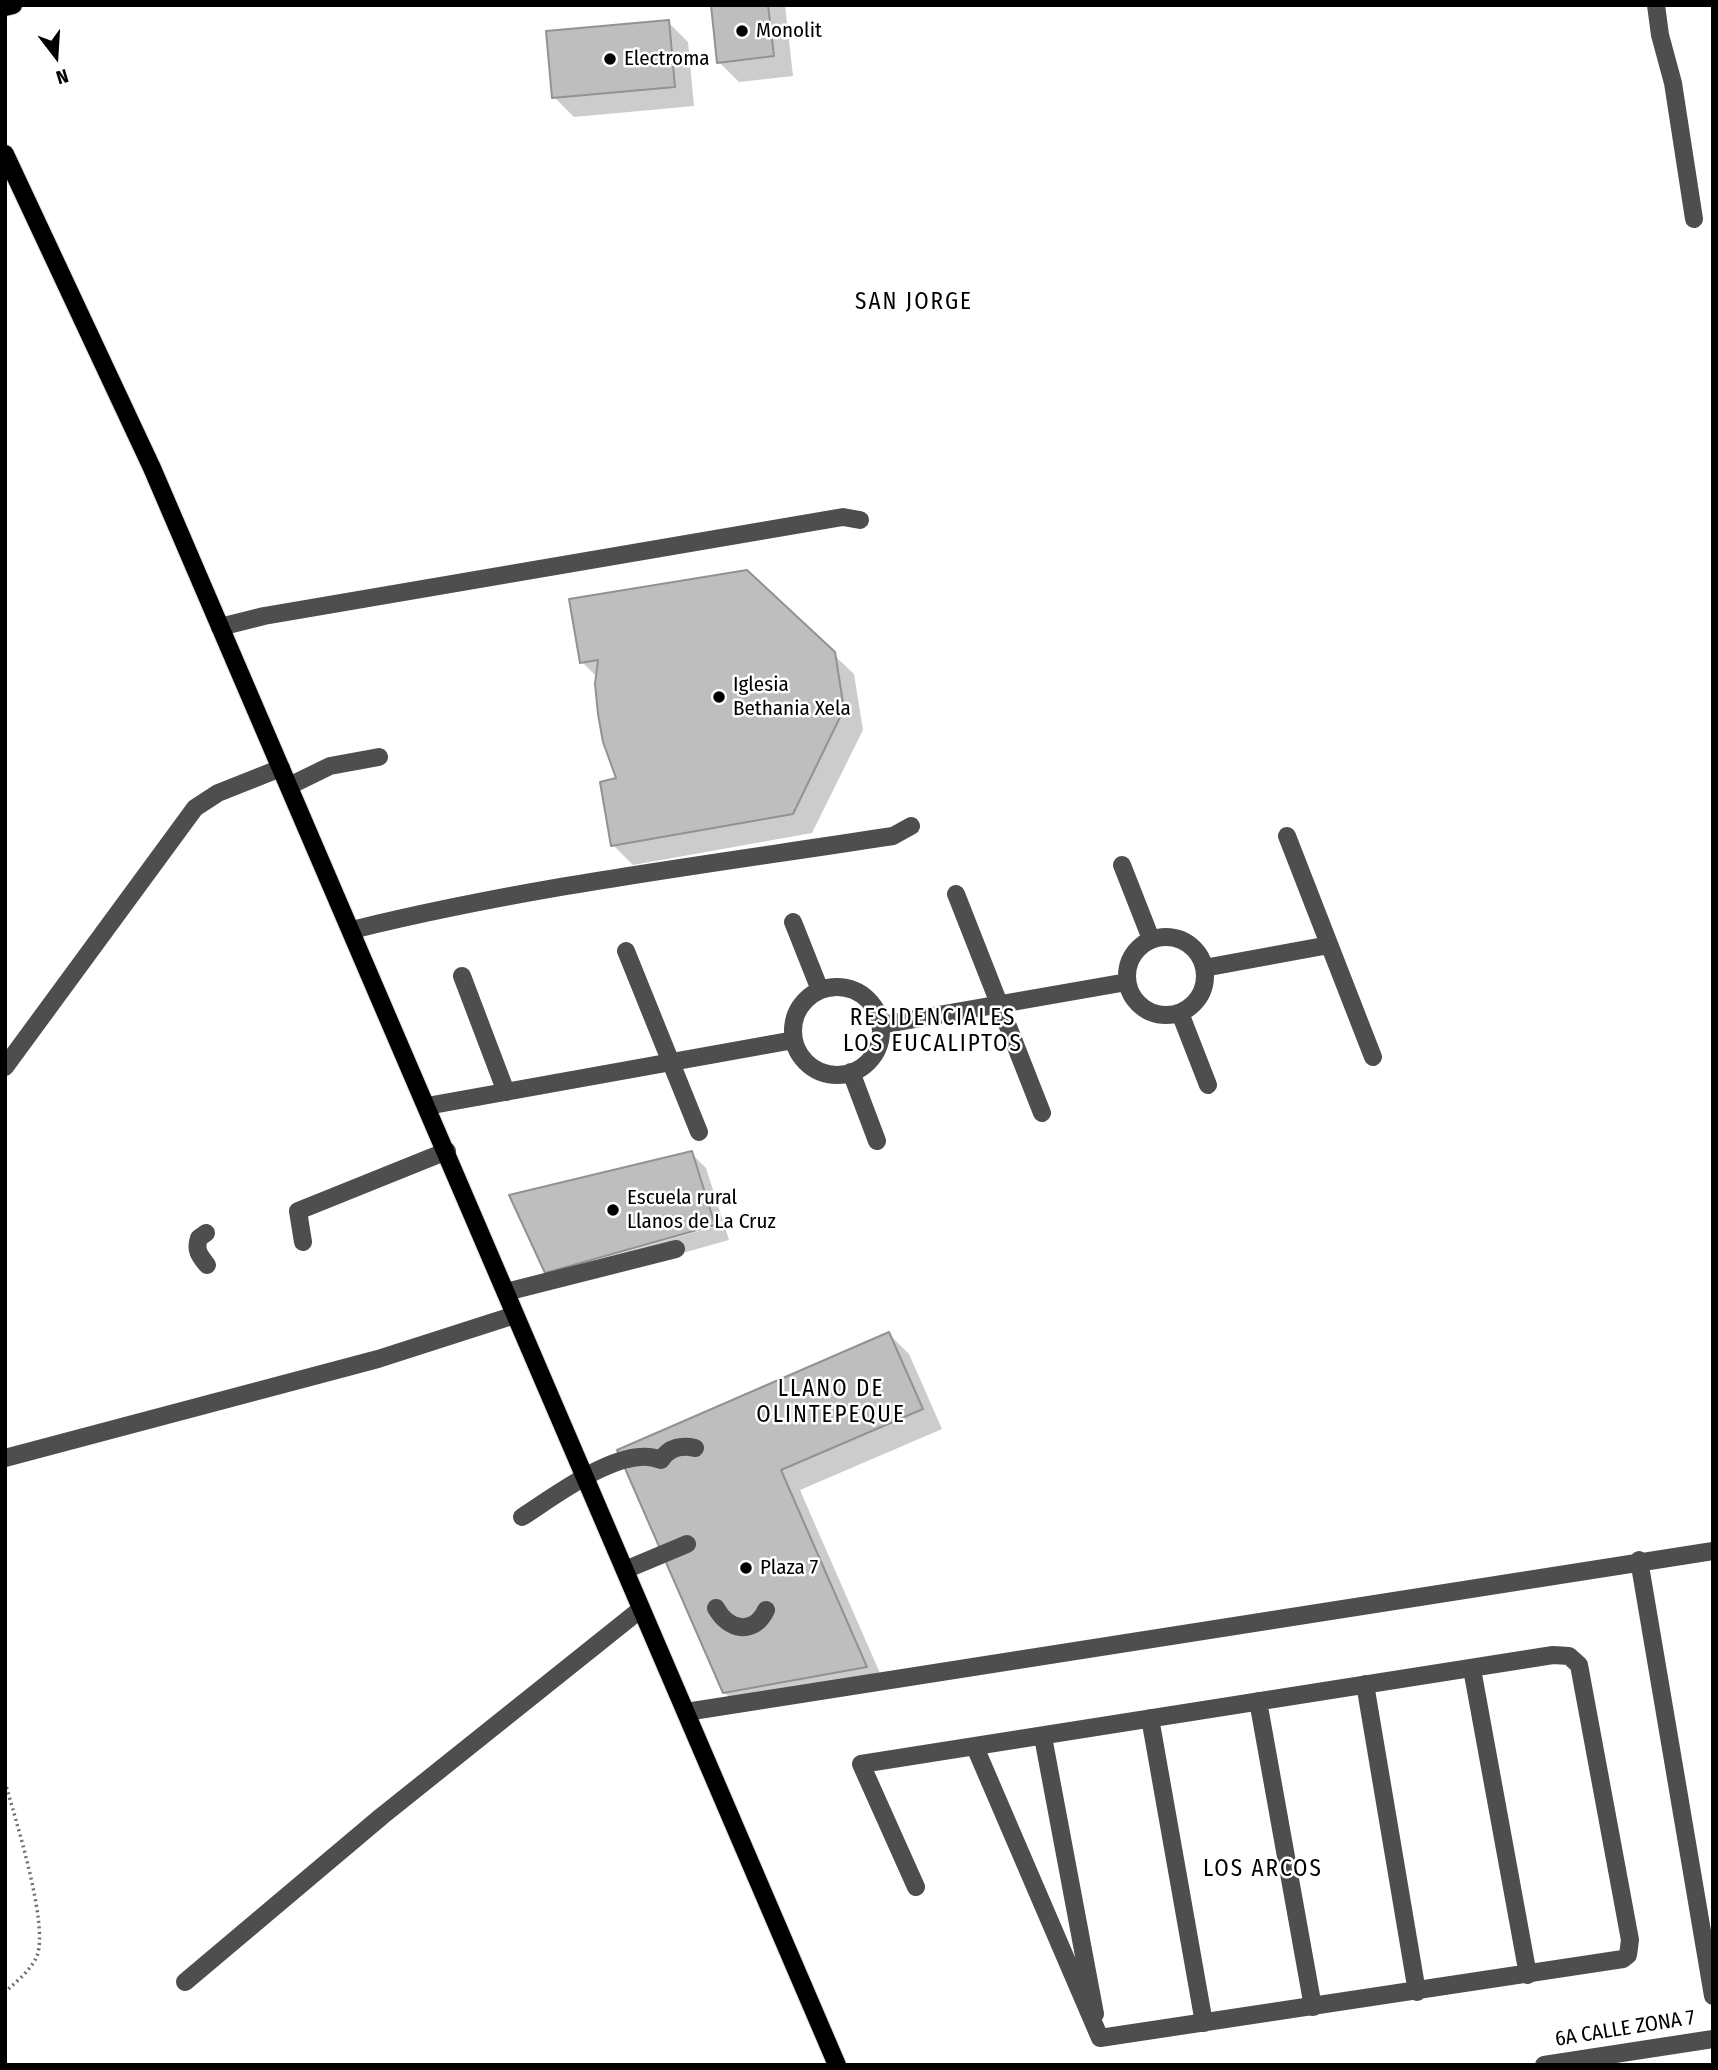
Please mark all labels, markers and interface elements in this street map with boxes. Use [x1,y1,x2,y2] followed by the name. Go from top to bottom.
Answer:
[756,18,822,44] place label: Monolit
[21,21,91,91] north arrow
[734,23,750,39] marker: Monolit
[624,46,710,72] place label: Electroma
[602,51,618,67] marker: Electroma
[53,64,71,89] text: N
[856,289,972,317] district label: SAN JORGE
[733,672,851,722] place label: Iglesia Bethania Xela
[711,689,727,705] marker: Iglesia Bethania Xela
[845,1005,1021,1059] district label: RESIDENCIALES LOS EUCALIPTOS
[627,1185,776,1235] place label: Escuela rural Llanos de La Cruz
[605,1202,621,1218] marker: Escuela rural Llanos de La Cruz
[758,1376,904,1430] district label: LLANO DE OLINTEPEQUE
[760,1555,818,1581] place label: Plaza 7
[738,1560,754,1576] marker: Plaza 7
[1204,1856,1322,1884] district label: LOS ARCOS
[1553,2006,1697,2052] street label: 6A CALLE ZONA 7

